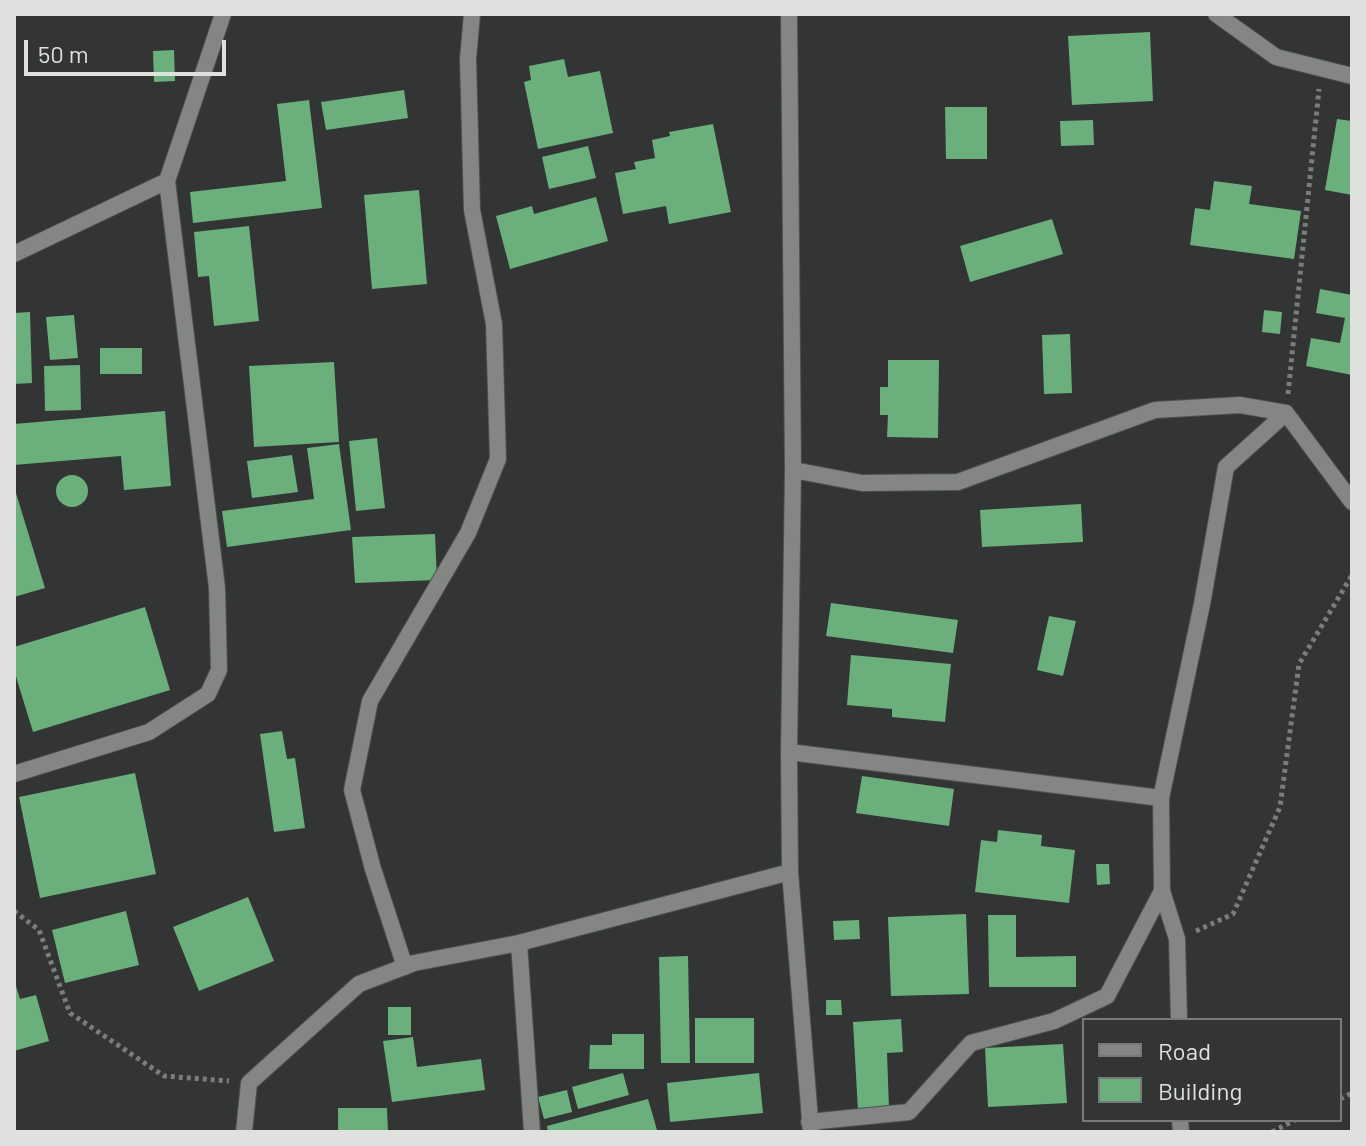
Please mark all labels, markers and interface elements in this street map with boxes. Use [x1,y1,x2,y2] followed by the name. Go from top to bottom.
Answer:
[28,24,230,74] scale bar
[38,39,89,68] text: 50 m
[1082,1018,1342,1122] legend
[1158,1036,1211,1065] text: Road
[1158,1076,1242,1105] text: Building

